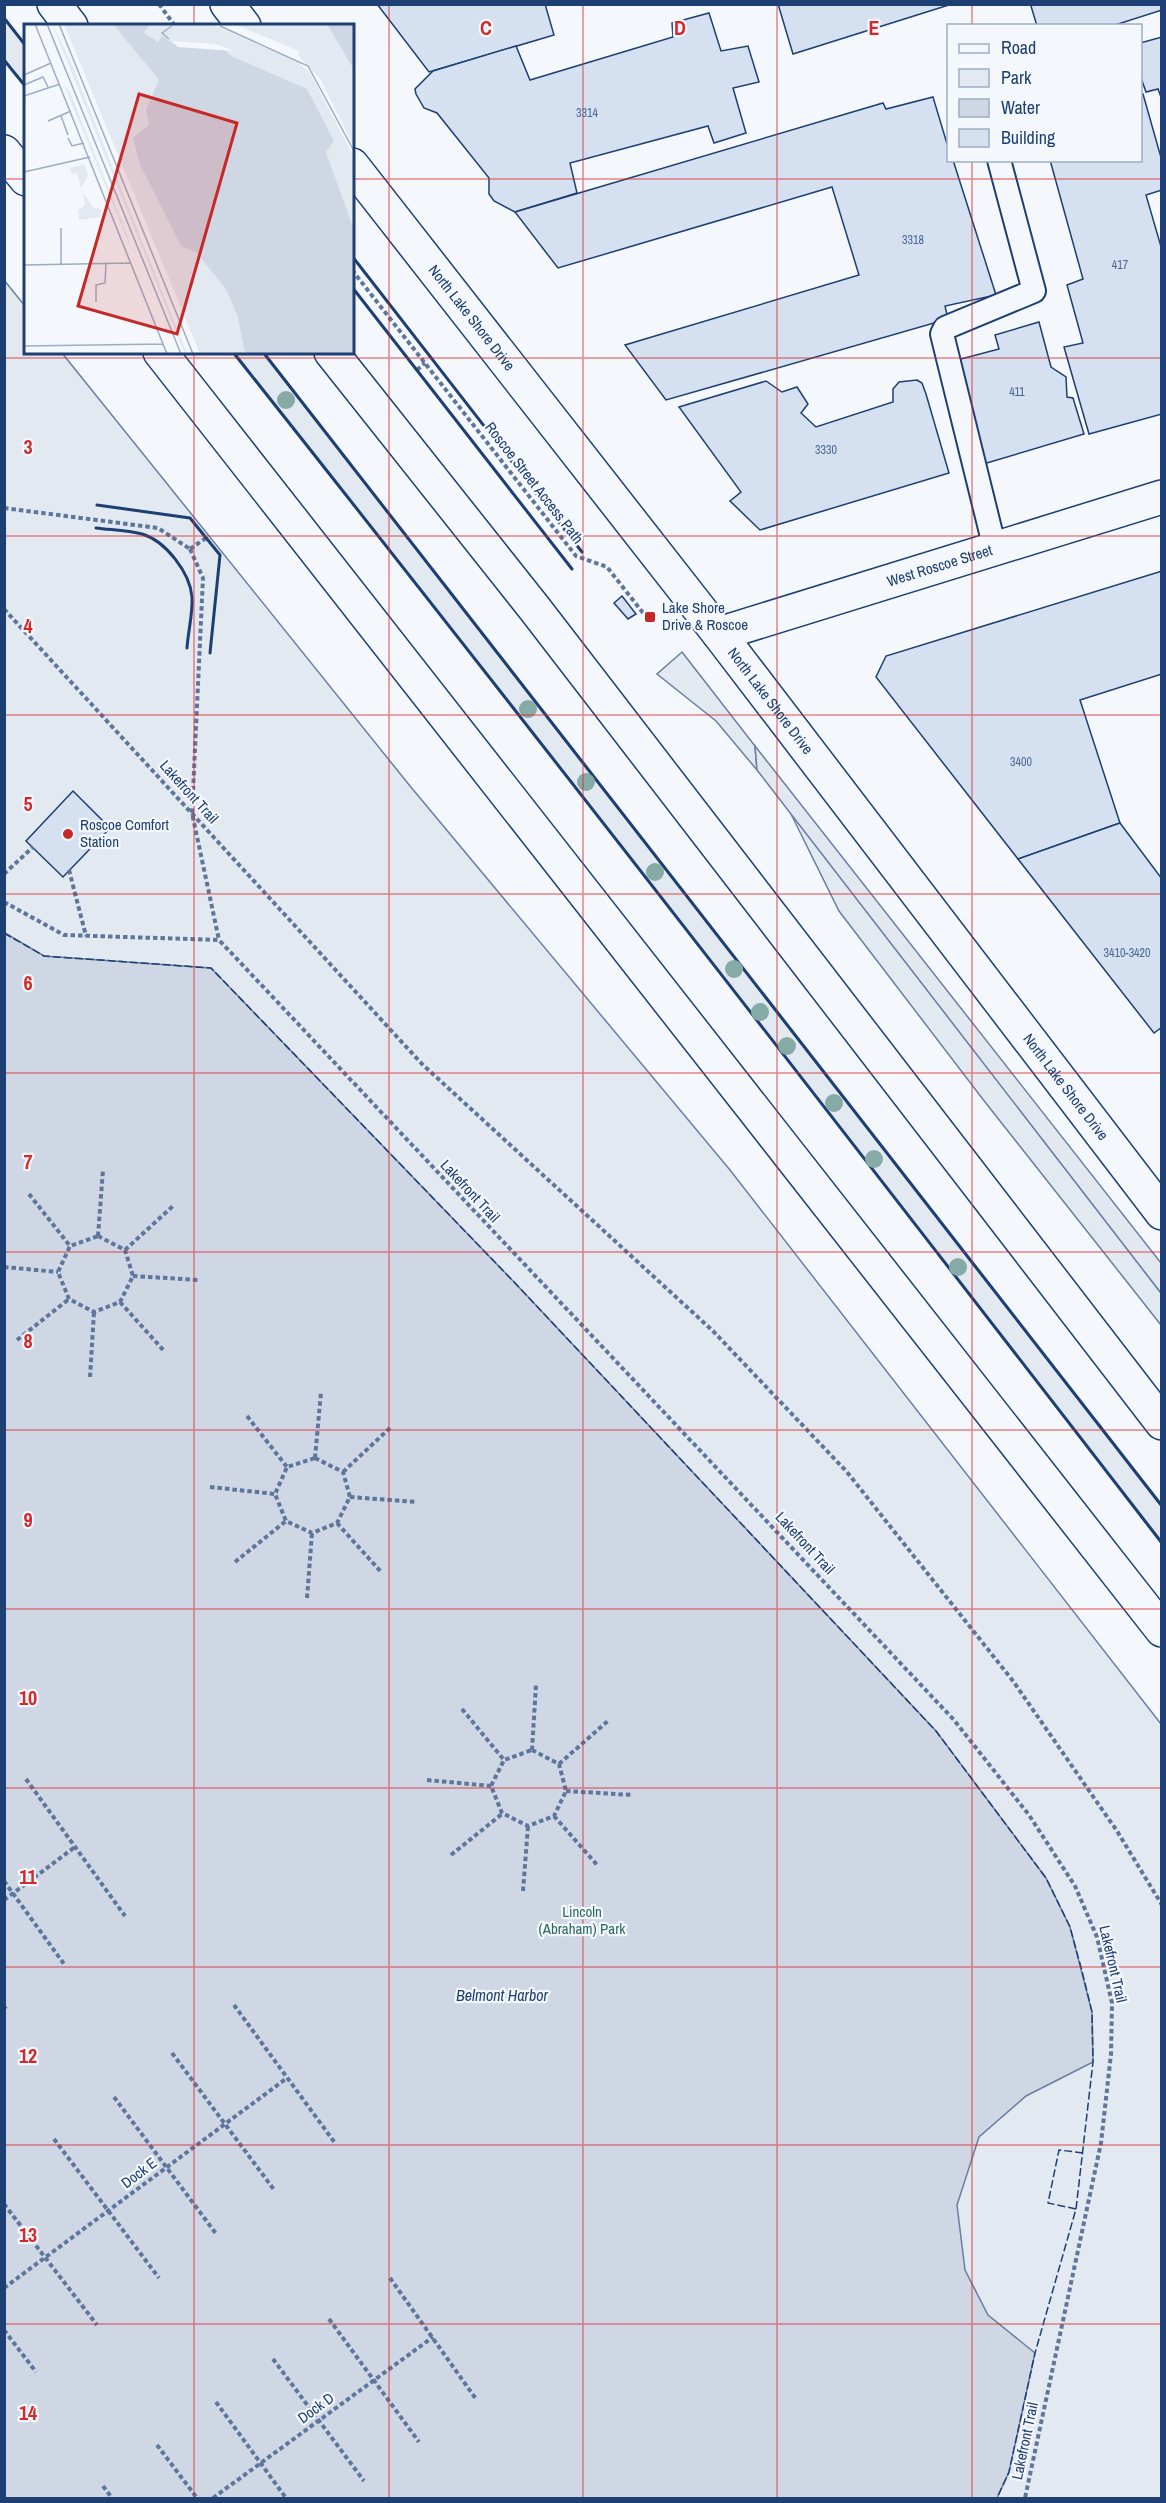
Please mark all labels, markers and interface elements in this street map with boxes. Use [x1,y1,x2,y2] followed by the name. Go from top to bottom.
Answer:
[480,14,492,41] text: C
[674,14,686,41] text: D
[869,14,880,41] text: E
[24,24,354,354] inset map
[947,24,1142,162] legend
[1001,35,1036,60] text: Road
[1001,65,1032,90] text: Park
[1001,95,1040,120] text: Water
[576,105,598,121] house number: 3314
[1001,125,1056,150] text: Building
[902,232,924,248] house number: 3318
[1112,257,1129,273] house number: 417
[424,260,520,375] street label: North Lake Shore Drive
[1009,384,1025,400] house number: 411
[480,417,589,548] street label: Roscoe Street Access Path
[23,433,33,460] text: 3
[815,442,837,458] house number: 3330
[884,539,995,591] street label: West Roscoe Street
[662,597,748,635] place label: Lake Shore Drive & Roscoe
[643,610,657,624] marker: Lake Shore Drive & Roscoe
[23,612,33,639] text: 4
[723,643,818,759] street label: North Lake Shore Drive
[1010,754,1032,770] house number: 3400
[155,755,223,828] street label: Lakefront Trail
[23,790,33,817] text: 5
[80,814,169,852] place label: Roscoe Comfort Station
[61,827,75,841] marker: Roscoe Comfort Station
[1103,945,1151,961] house number: 3410-3420
[23,969,33,996] text: 6
[1018,1029,1114,1145] street label: North Lake Shore Drive
[23,1148,33,1175] text: 7
[436,1155,505,1227] street label: Lakefront Trail
[23,1327,33,1354] text: 8
[23,1506,33,1533] text: 9
[771,1507,840,1579] street label: Lakefront Trail
[19,1684,37,1711] text: 10
[19,1863,38,1890] text: 11
[539,1901,626,1939] park label: Lincoln (Abraham) Park
[1094,1923,1133,2005] street label: Lakefront Trail
[456,1984,549,2006] water label: Belmont Harbor
[19,2042,37,2069] text: 12
[117,2152,161,2193] street label: Dock E
[19,2221,37,2248] text: 13
[293,2387,338,2428] street label: Dock D
[19,2399,37,2426] text: 14
[1006,2400,1043,2482] street label: Lakefront Trail

